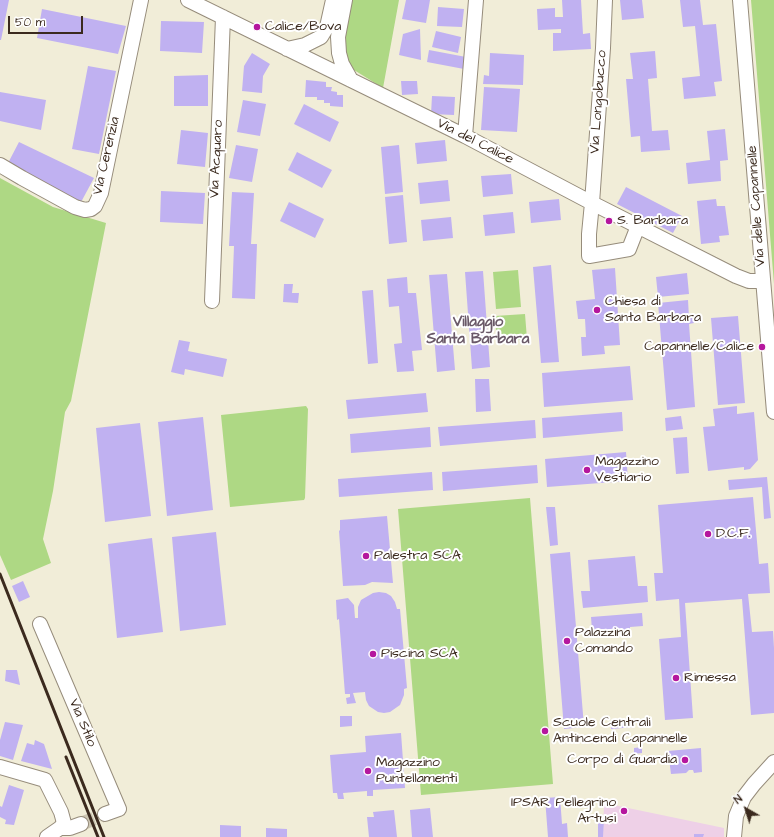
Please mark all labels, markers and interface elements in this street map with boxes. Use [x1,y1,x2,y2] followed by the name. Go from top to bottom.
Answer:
[10,8,85,34] scale bar
[15,14,45,31] text: 50 m
[265,19,341,35] place label: Calice/Bova
[252,22,262,32] marker: Calice/Bova
[587,50,611,154] street label: Via Longobucco
[90,115,124,197] street label: Via Cerenzia
[434,115,516,169] street label: Via del Calice
[207,119,227,199] street label: Via Acquaro
[744,145,770,267] street label: Via delle Capannelle
[617,213,688,229] place label: S. Barbara
[604,216,614,226] marker: S. Barbara
[605,294,701,326] place label: Chiesa di Santa Barbara
[592,305,602,315] marker: Chiesa di Santa Barbara
[426,314,530,349] district label: Villaggio Santa Barbara
[644,339,754,355] place label: Capannelle/Calice
[757,342,767,352] marker: Capannelle/Calice
[595,454,659,486] place label: Magazzino Vestiario
[582,465,592,475] marker: Magazzino Vestiario
[716,526,751,542] place label: D.C.F.
[703,529,713,539] marker: D.C.F.
[374,548,461,564] place label: Palestra SCA
[361,551,371,561] marker: Palestra SCA
[575,625,633,658] place label: Palazzina Comando
[562,636,572,646] marker: Palazzina Comando
[381,646,458,662] place label: Piscina SCA
[368,649,378,659] marker: Piscina SCA
[684,670,736,686] place label: Rimessa
[671,673,681,683] marker: Rimessa
[64,696,100,750] street label: Via Stilo
[553,715,688,748] place label: Scuole Centrali Antincendi Capannelle
[540,726,550,736] marker: Scuole Centrali Antincendi Capannelle
[567,752,677,768] place label: Corpo di Guardia
[376,755,457,788] place label: Magazzino Puntellamenti
[680,755,690,765] marker: Corpo di Guardia
[363,766,373,776] marker: Magazzino Puntellamenti
[726,789,766,829] north arrow
[731,791,746,807] text: N
[511,795,616,828] place label: IPSAR Pellegrino Artusi
[619,806,629,816] marker: IPSAR Pellegrino Artusi

